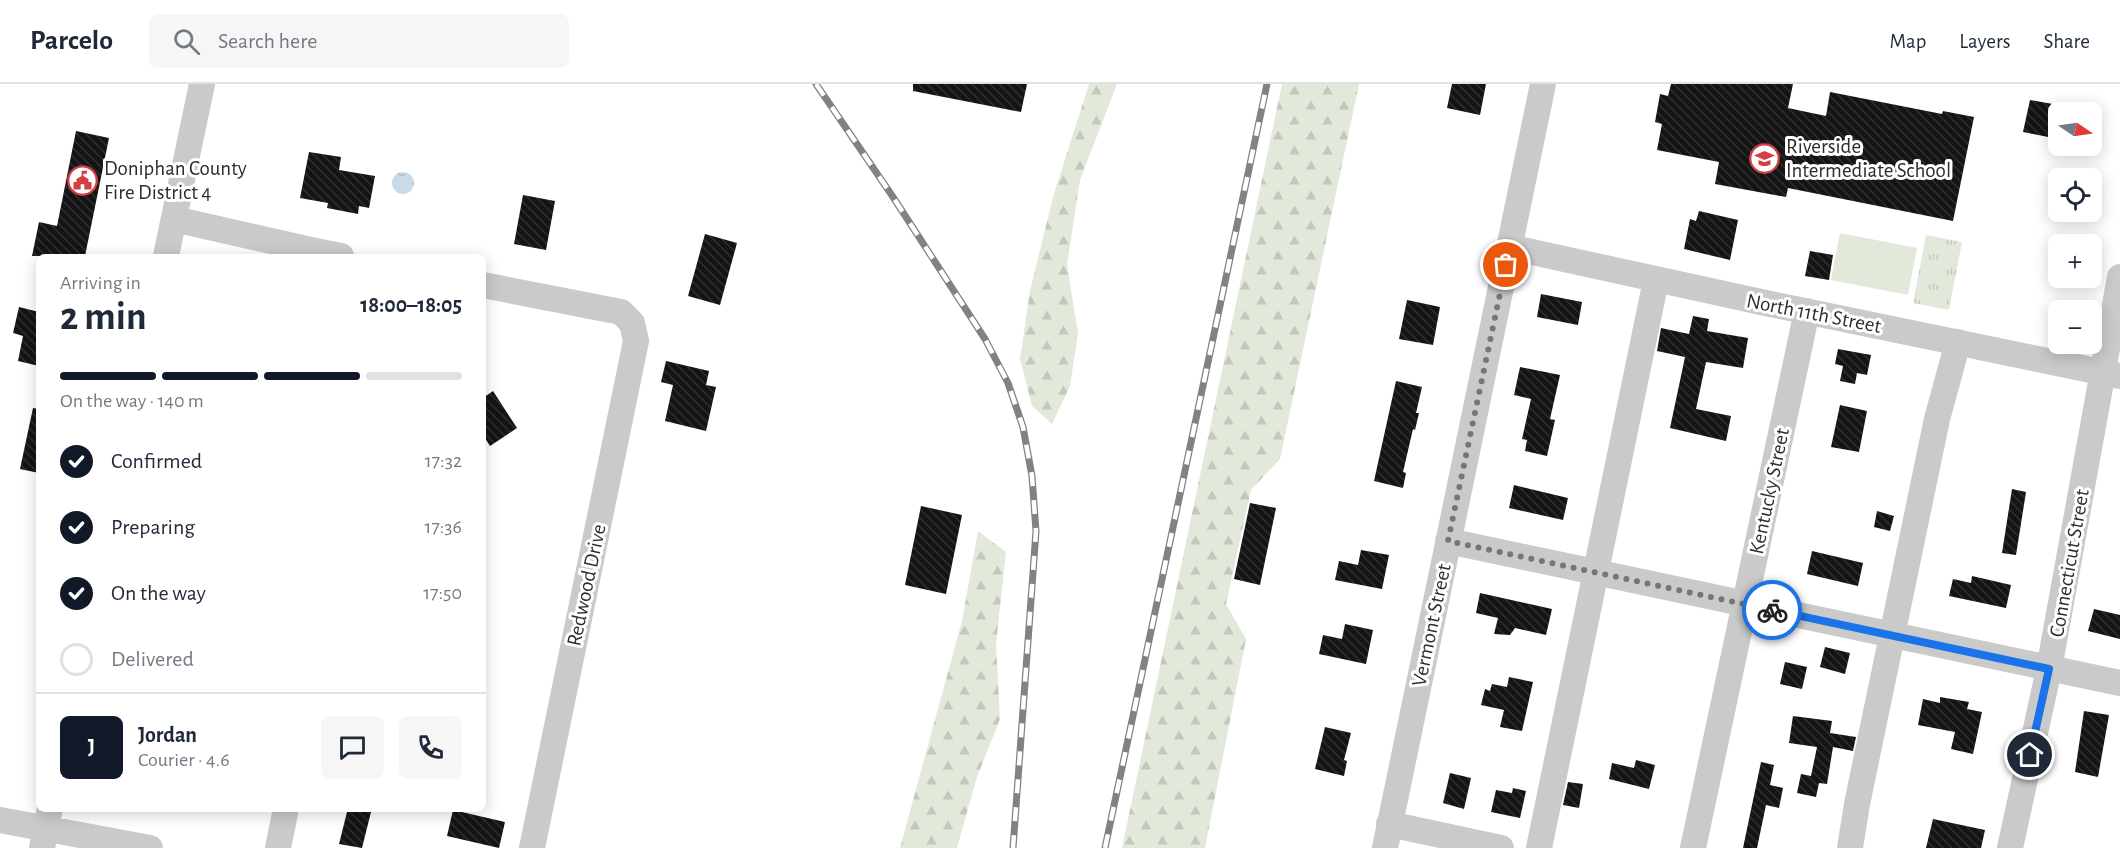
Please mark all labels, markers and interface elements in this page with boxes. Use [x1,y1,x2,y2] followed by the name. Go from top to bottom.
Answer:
[149,14,569,68] search box
[170,25,203,58] icon: search
[30,27,113,55] text: Parcelo
[218,30,317,52] text: Search here
[1890,31,1926,52] text: Map
[1959,31,2010,52] text: Layers
[2043,31,2090,52] text: Share
[2048,102,2102,156] north arrow
[2048,102,2102,354] map controls
[1786,136,1951,181] place label: Riverside Intermediate School
[1749,142,1781,174] school or university icon: Riverside Intermediate School
[104,158,247,203] place label: Doniphan County Fire District 4
[67,164,99,196] public building icon: Doniphan County Fire District 4
[2048,168,2102,222] button: locate
[2048,234,2102,288] button: +
[1480,239,1531,290] pin
[1489,248,1522,281] icon: bag
[60,273,141,293] text: Arriving in
[1745,290,1883,337] street label: North 11th Street
[360,294,462,316] text: 18:00–18:05
[60,298,147,337] text: 2 min
[2048,300,2102,354] button: −
[60,391,204,411] text: On the way · 140 m
[1746,426,1793,556] street label: Kentucky Street
[60,445,93,478] icon: check
[111,450,202,472] text: Confirmed
[425,451,462,471] text: 17:32
[2046,487,2093,639] street label: Connecticut Street
[60,511,93,544] icon: check
[111,516,195,538] text: Preparing
[425,517,462,537] text: 17:36
[563,522,610,648] street label: Redwood Drive
[1408,562,1455,688] street label: Vermont Street
[60,577,93,610] icon: check
[1742,580,1802,640] courier
[111,582,206,604] text: On the way
[423,583,462,603] text: 17:50
[1756,594,1789,627] icon: bike
[111,648,194,670] text: Delivered
[321,716,384,779] button: chat
[399,716,462,779] button: phone
[138,724,197,746] text: Jordan
[2004,729,2055,780] pin
[88,736,95,758] text: J
[2013,738,2046,771] icon: home
[138,750,230,770] text: Courier · 4.6

